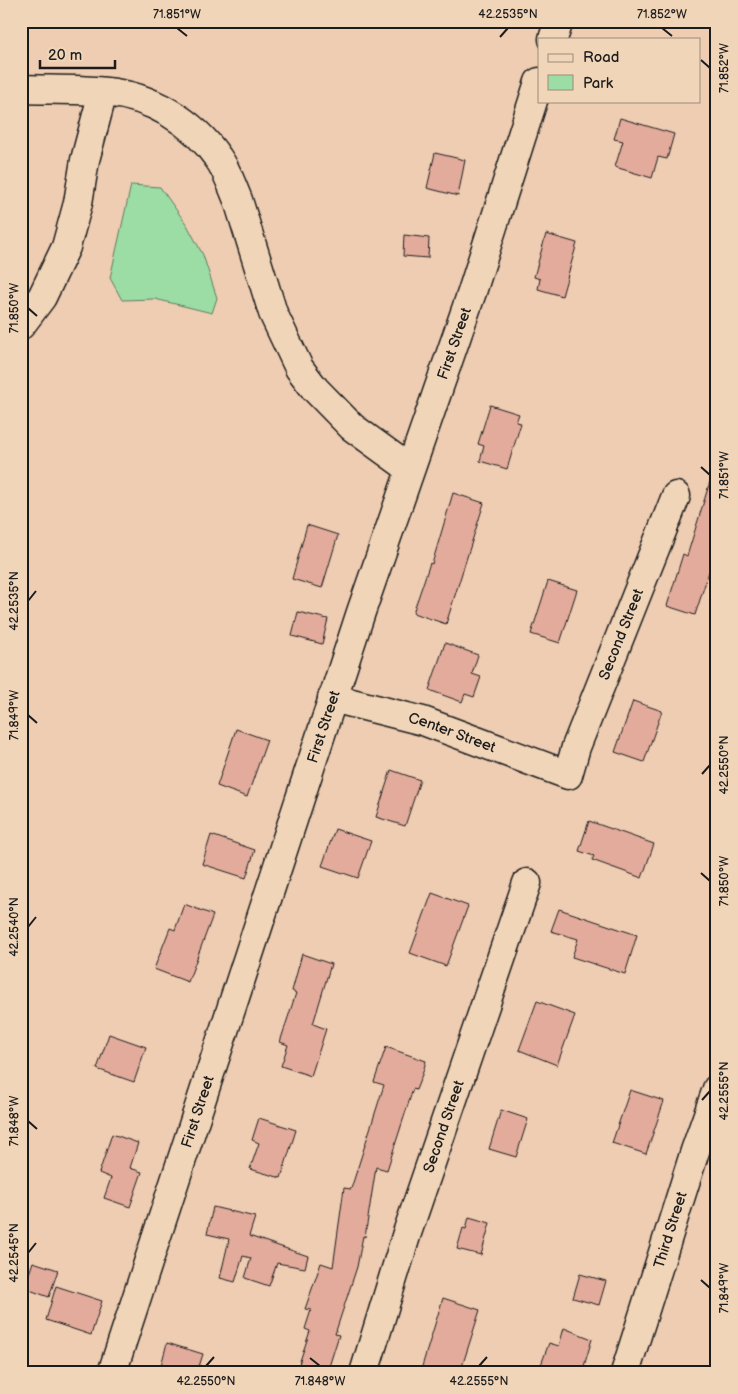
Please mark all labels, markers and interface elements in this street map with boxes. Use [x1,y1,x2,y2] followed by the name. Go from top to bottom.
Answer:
[153,7,201,22] text: 71.851°W
[478,7,538,22] text: 42.2535°N
[637,7,687,22] text: 71.852°W
[40,38,115,70] scale bar
[538,38,700,102] legend
[717,43,732,93] text: 71.852°W
[48,46,82,65] text: 20 m
[583,48,619,67] text: Road
[583,74,614,93] text: Park
[7,283,22,333] text: 71.850°W
[433,305,476,382] street label: First Street
[717,451,732,499] text: 71.851°W
[7,571,22,631] text: 42.2535°N
[595,586,648,683] street label: Second Street
[303,688,345,765] street label: First Street
[7,690,22,740] text: 71.849°W
[406,709,499,757] street label: Center Street
[717,735,732,795] text: 42.2550°N
[717,856,732,906] text: 71.850°W
[7,897,22,957] text: 42.2540°N
[717,1062,732,1120] text: 42.2555°N
[177,1073,219,1150] street label: First Street
[419,1078,469,1175] street label: Second Street
[7,1096,22,1146] text: 71.848°W
[650,1189,692,1271] street label: Third Street
[7,1223,22,1283] text: 42.2545°N
[717,1263,732,1313] text: 71.849°W
[176,1374,236,1389] text: 42.2550°N
[295,1374,345,1389] text: 71.848°W
[450,1374,508,1389] text: 42.2555°N

